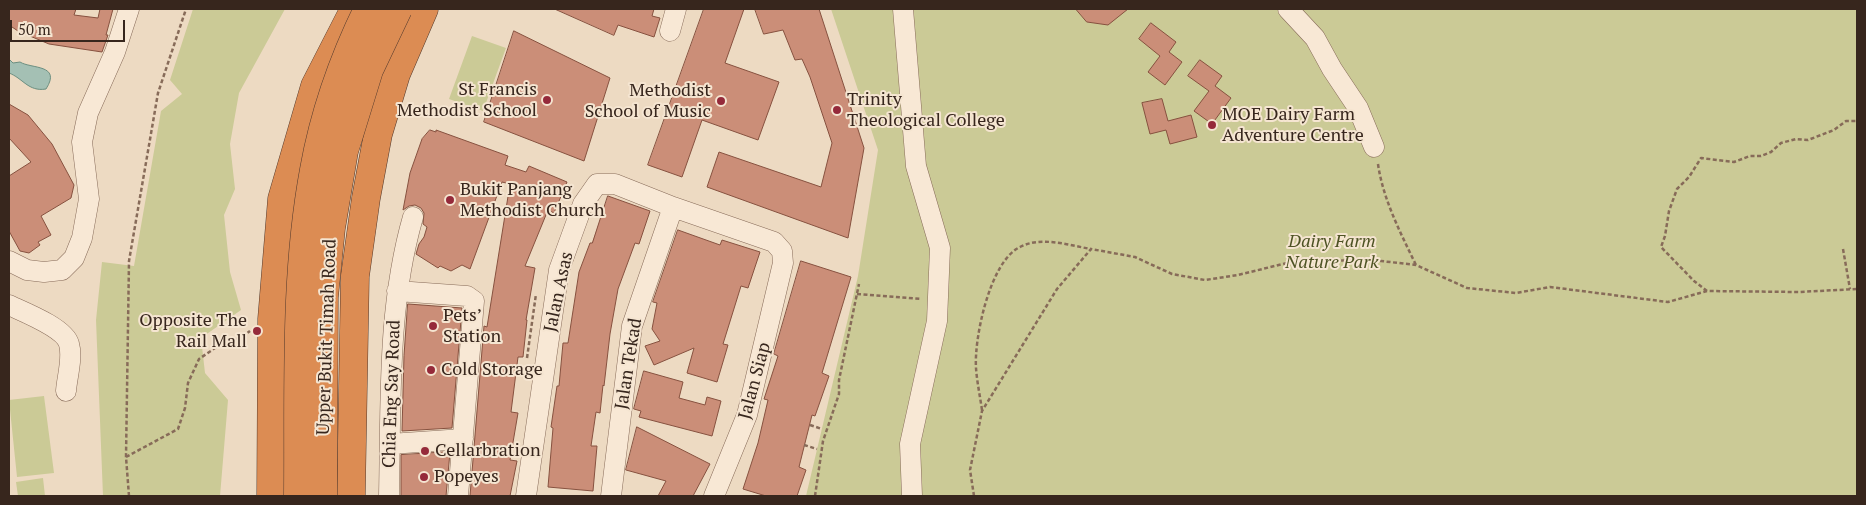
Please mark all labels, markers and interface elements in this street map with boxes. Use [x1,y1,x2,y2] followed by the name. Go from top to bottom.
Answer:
[12,10,128,42] scale bar
[18,19,51,39] text: 50 m
[397,79,537,122] place label: St Francis Methodist School
[585,80,711,122] place label: Methodist School of Music
[847,89,1005,132] place label: Trinity Theological College
[541,94,553,106] marker: St Francis Methodist School
[715,95,727,107] marker: Methodist School of Music
[831,104,843,116] marker: Trinity Theological College
[1222,104,1364,146] place label: MOE Dairy Farm Adventure Centre
[1206,119,1218,131] marker: MOE Dairy Farm Adventure Centre
[460,179,604,222] place label: Bukit Panjang Methodist Church
[444,194,456,206] marker: Bukit Panjang Methodist Church
[1285,231,1379,274] park label: Dairy Farm Nature Park
[313,239,341,435] street label: Upper Bukit Timah Road
[540,250,578,334] street label: Jalan Asas
[443,305,501,348] place label: Pets’ Station
[139,310,247,352] place label: Opposite The Rail Mall
[611,317,647,411] street label: Jalan Tekad
[379,319,405,469] street label: Chia Eng Say Road
[427,320,439,332] marker: Pets’ Station
[251,325,263,337] marker: Opposite The Rail Mall
[734,340,776,422] street label: Jalan Siap
[441,359,543,381] place label: Cold Storage
[425,364,437,376] marker: Cold Storage
[435,440,541,462] place label: Cellarbration
[419,445,431,457] marker: Cellarbration
[434,466,499,488] place label: Popeyes
[418,471,430,483] marker: Popeyes

